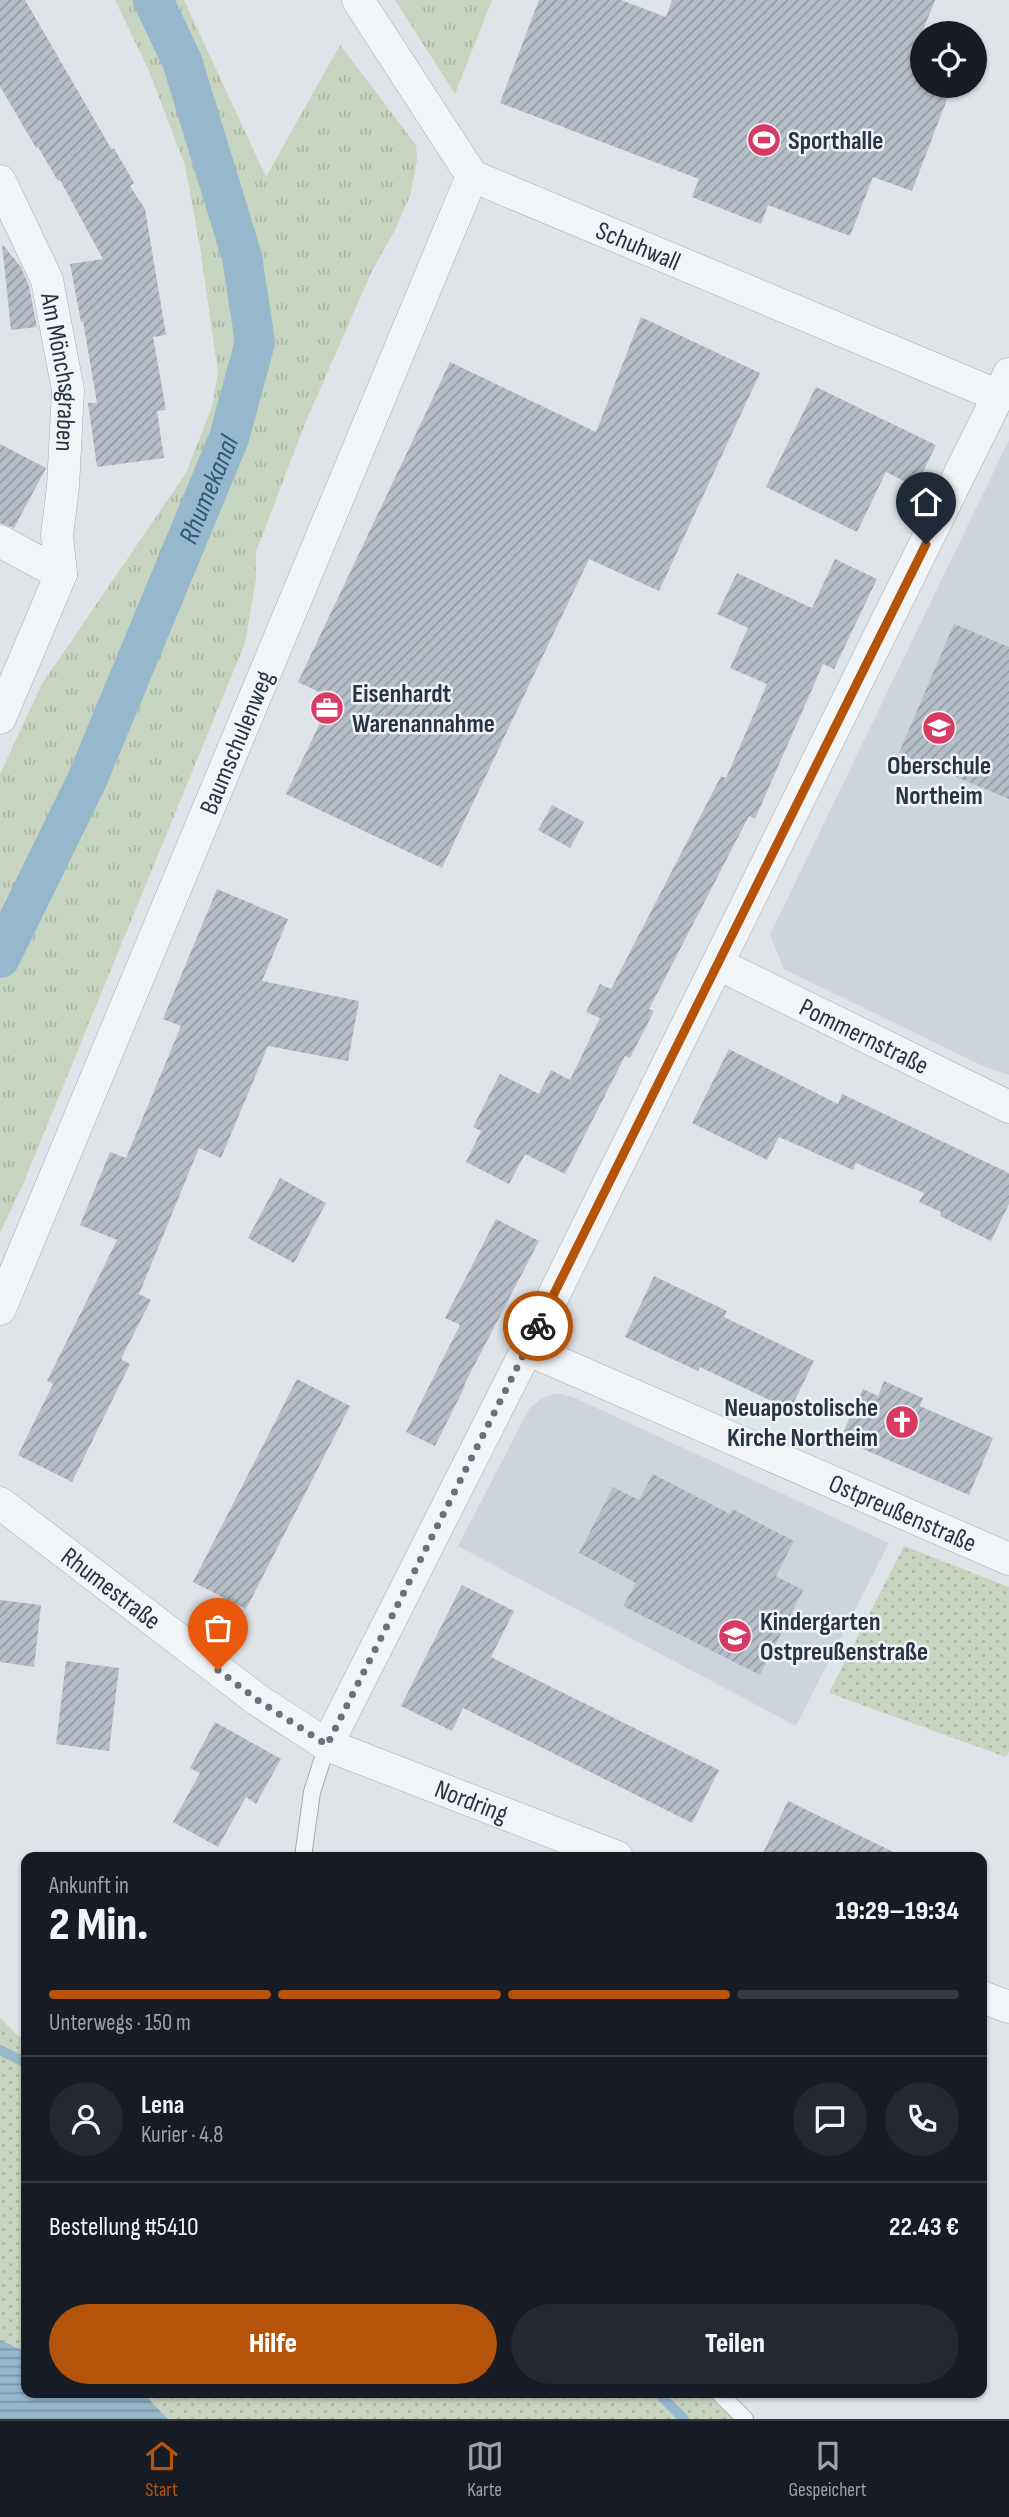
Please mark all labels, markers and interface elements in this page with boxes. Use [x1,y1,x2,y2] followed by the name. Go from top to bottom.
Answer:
[910,21,987,98] map controls
[910,21,987,98] button: locate
[745,121,783,159] sports icon: Sporthalle
[788,126,883,157] place label: Sporthalle
[591,215,685,278] street label: Schuhwall
[33,289,82,452] street label: Am Mönchsgraben
[172,430,247,549] water label: Rhumekanal
[896,472,956,544] pin
[907,483,945,521] icon: home
[194,666,281,819] street label: Baumschulenweg
[352,679,495,740] place label: Eisenhardt Warenannahme
[308,689,346,727] office icon: Eisenhardt Warenannahme
[920,709,958,747] school or university icon: Oberschule Northeim
[887,751,991,812] place label: Oberschule Northeim
[794,992,933,1082] street label: Pommernstraße
[503,1291,573,1361] courier
[519,1307,557,1345] icon: bike
[724,1393,878,1454] place label: Neuapostolische Kirche Northeim
[883,1403,921,1441] church icon: Neuapostolische Kirche Northeim
[824,1468,981,1560] street label: Ostpreußenstraße
[54,1541,166,1637] street label: Rhumestraße
[188,1598,248,1670] pin
[760,1607,928,1668] place label: Kindergarten Ostpreußenstraße
[199,1609,237,1647] icon: bag
[716,1617,754,1655] school or university icon: Kindergarten Ostpreußenstraße
[430,1774,512,1830] street label: Nordring
[49,1872,129,1900] text: Ankunft in
[835,1896,959,1927] text: 19:29–19:34
[49,1898,148,1953] text: 2 Min.
[49,2009,191,2037] text: Unterwegs · 150 m
[49,2082,123,2156] button: person
[793,2082,867,2156] button: chat
[885,2082,959,2156] button: phone
[141,2090,184,2121] text: Lena
[141,2121,223,2149] text: Kurier · 4.8
[49,2212,199,2243] text: Bestellung #5410
[889,2212,959,2243] text: 22.43 €
[49,2304,497,2384] button: Hilfe
[511,2304,959,2384] button: Teilen
[143,2437,181,2502] tab: Start
[466,2437,504,2502] tab: Karte
[789,2437,866,2502] tab: Gespeichert

